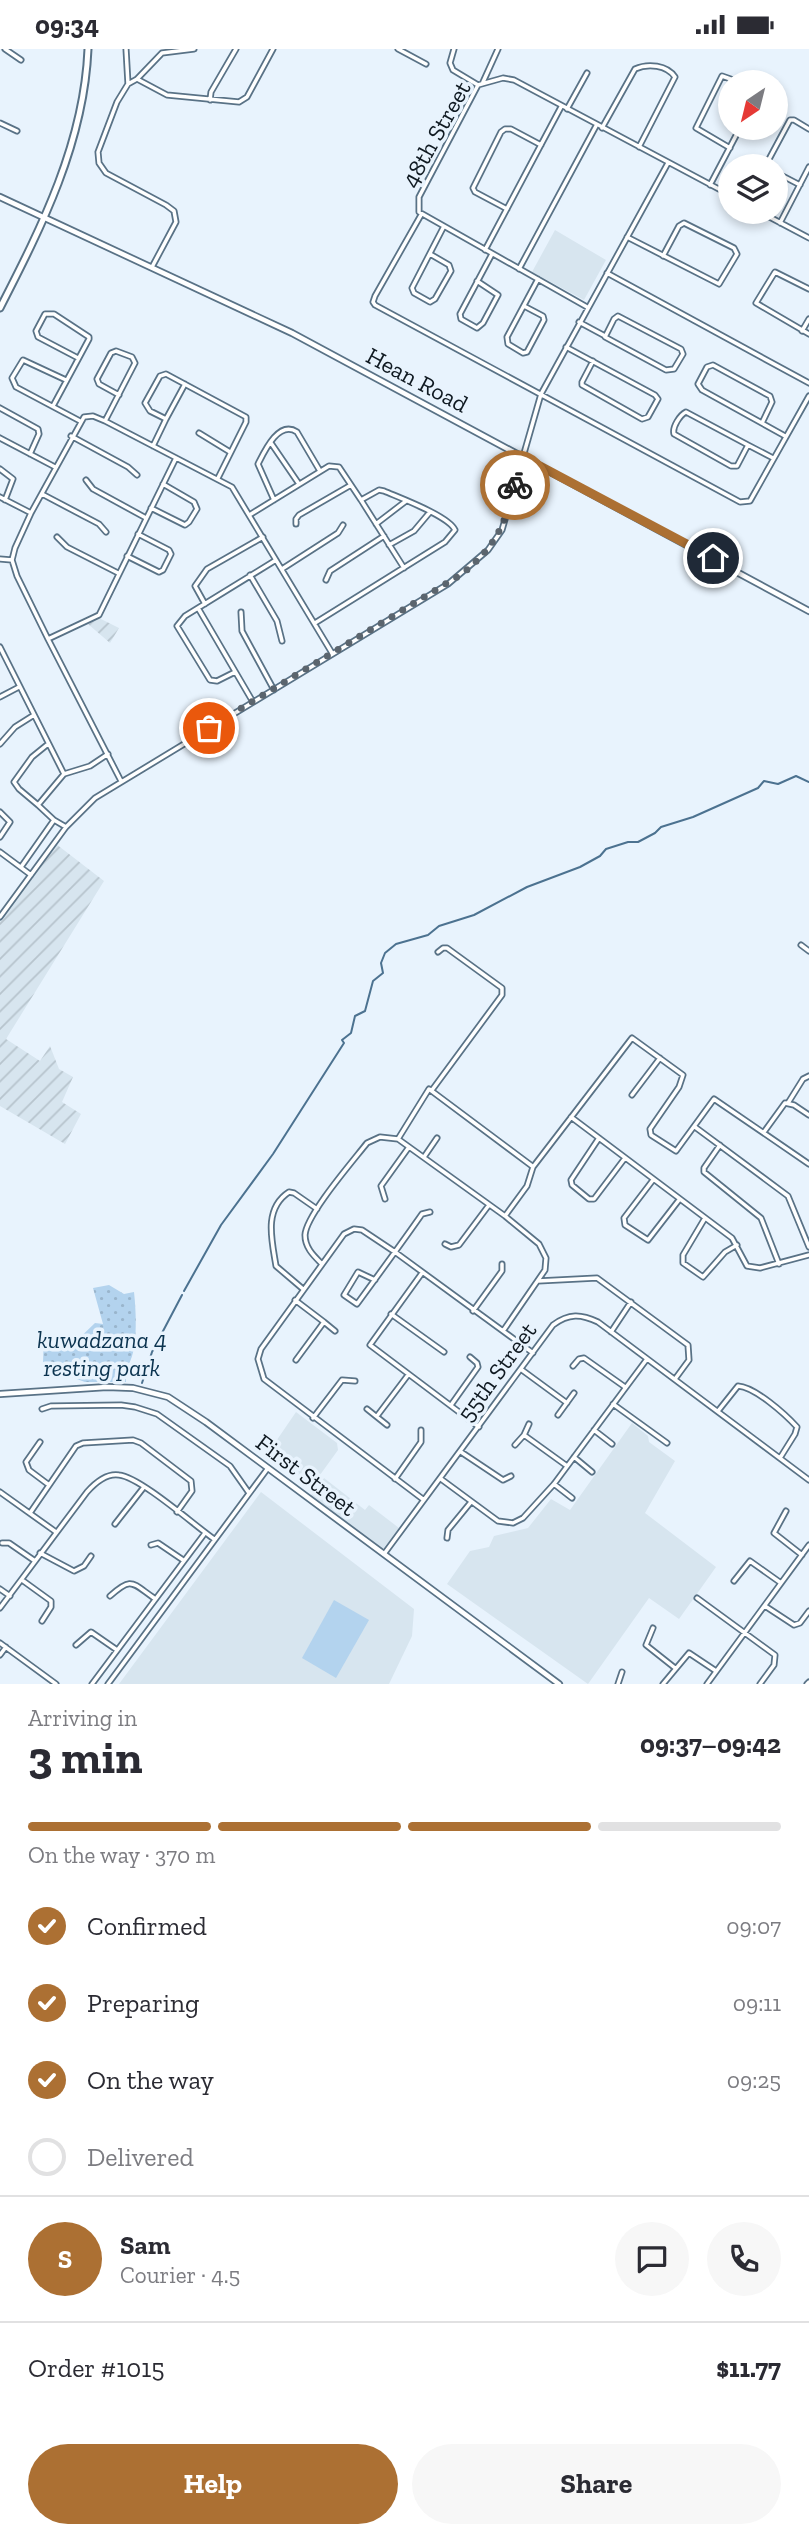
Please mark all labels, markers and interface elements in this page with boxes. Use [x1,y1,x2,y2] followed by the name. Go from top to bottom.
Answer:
[35,9,99,41] text: 09:34
[718,70,788,140] north arrow
[718,70,788,224] map controls
[395,76,477,192] street label: 48th Street
[718,154,788,224] button: layers
[361,341,473,418] street label: Hean Road
[480,450,550,520] courier
[496,466,534,504] icon: bike
[683,528,743,588] pin
[694,539,732,577] icon: home
[179,698,239,758] pin
[190,709,228,747] icon: bag
[451,1316,542,1427] street label: 55th Street
[37,1325,167,1382] park label: kuwadzana 4 resting park
[250,1427,362,1522] street label: First Street
[28,1704,137,1732] text: Arriving in
[640,1728,781,1760] text: 09:37–09:42
[28,1730,142,1785] text: 3 min
[28,1841,215,1869] text: On the way · 370 m
[28,1907,66,1945] icon: check
[87,1910,207,1942] text: Confirmed
[726,1912,781,1940] text: 09:07
[28,1984,66,2022] icon: check
[87,1987,199,2019] text: Preparing
[733,1989,781,2017] text: 09:11
[28,2061,66,2099] icon: check
[87,2064,214,2096] text: On the way
[727,2066,781,2094] text: 09:25
[87,2141,194,2173] text: Delivered
[615,2222,689,2296] button: chat
[707,2222,781,2296] button: phone
[120,2229,170,2261] text: Sam
[58,2243,72,2275] text: S
[120,2261,240,2289] text: Courier · 4.5
[28,2352,164,2384] text: Order #1015
[716,2352,781,2384] text: $11.77
[28,2444,398,2524] button: Help
[412,2444,781,2524] button: Share

